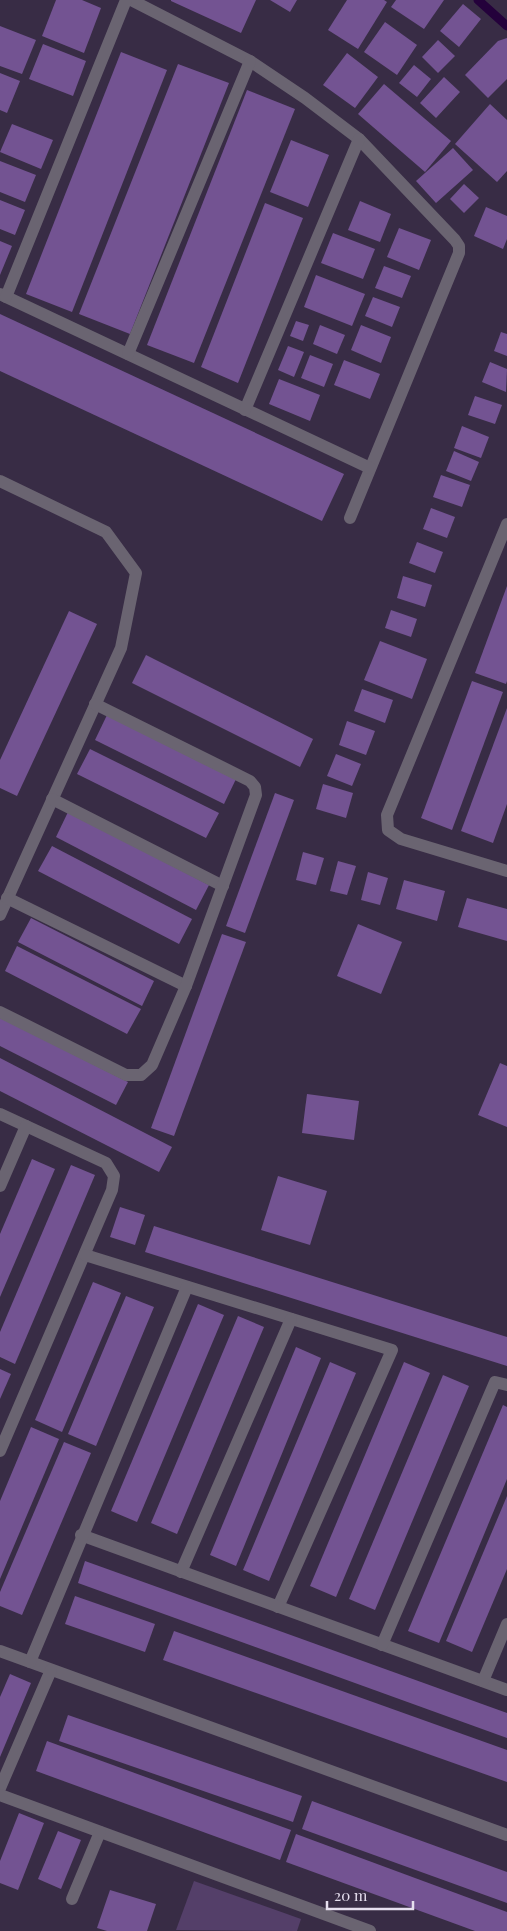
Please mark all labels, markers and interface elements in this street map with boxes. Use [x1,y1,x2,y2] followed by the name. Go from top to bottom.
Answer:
[327,1878,413,1910] scale bar
[334,1885,368,1905] text: 20 m

